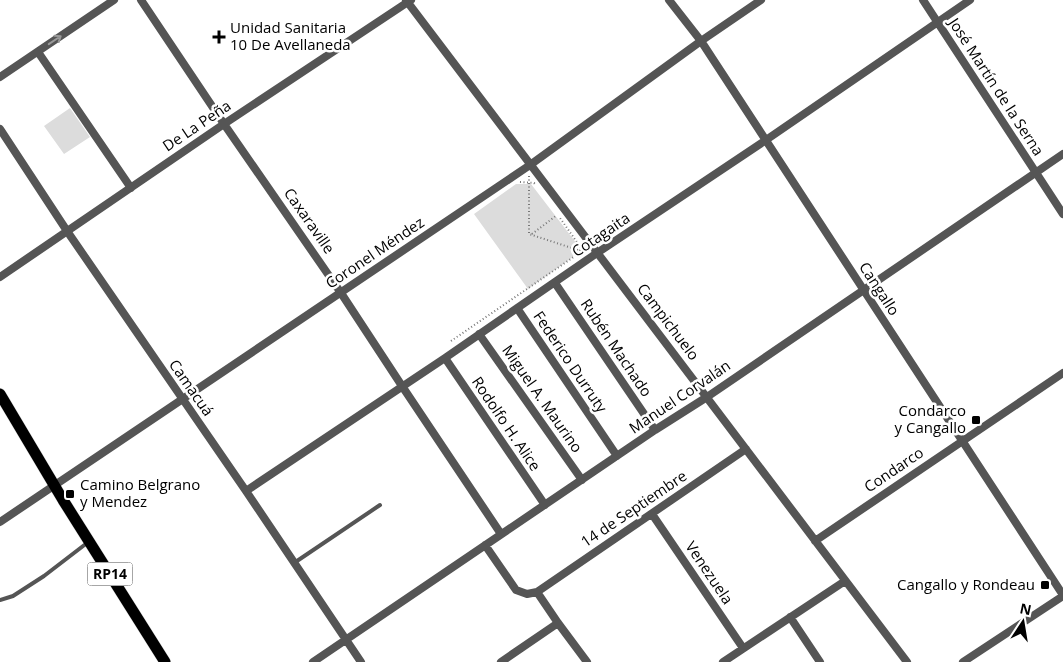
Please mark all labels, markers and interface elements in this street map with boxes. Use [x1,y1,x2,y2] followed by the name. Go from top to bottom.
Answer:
[944,12,1049,159] street label: José Martín de la Serna
[230,17,351,54] place label: Unidad Sanitaria 10 De Avellaneda
[212,30,226,44] marker: Unidad Sanitaria 10 De Avellaneda
[48,35,62,45] one-way arrow
[158,95,234,155] street label: De La Peña
[280,184,340,257] street label: Caxaraville
[567,207,633,261] street label: Cotagaita
[321,212,428,293] street label: Coronel Méndez
[855,258,905,319] street label: Cangallo
[633,279,704,364] street label: Campichuelo
[577,295,657,400] street label: Rubén Machado
[529,307,612,416] street label: Federico Durruty
[498,341,587,456] street label: Miguel A. Maurino
[165,355,219,420] street label: Camacuá
[625,355,734,437] street label: Manuel Corvalán
[468,372,546,475] street label: Rodolfo H. Alice
[895,400,966,437] place label: Condarco y Cangallo
[970,414,982,426] marker: Condarco y Cangallo
[860,442,927,496] street label: Condarco
[577,465,690,551] street label: 14 de Septiembre
[80,474,200,511] place label: Camino Belgrano y Mendez
[64,488,76,500] marker: Camino Belgrano y Mendez
[681,537,738,608] street label: Venezuela
[88,562,132,586] road number: RP14
[897,574,1035,594] place label: Cangallo y Rondeau
[1039,579,1051,591] marker: Cangallo y Rondeau
[998,597,1048,647] north arrow
[1018,598,1033,619] text: N

